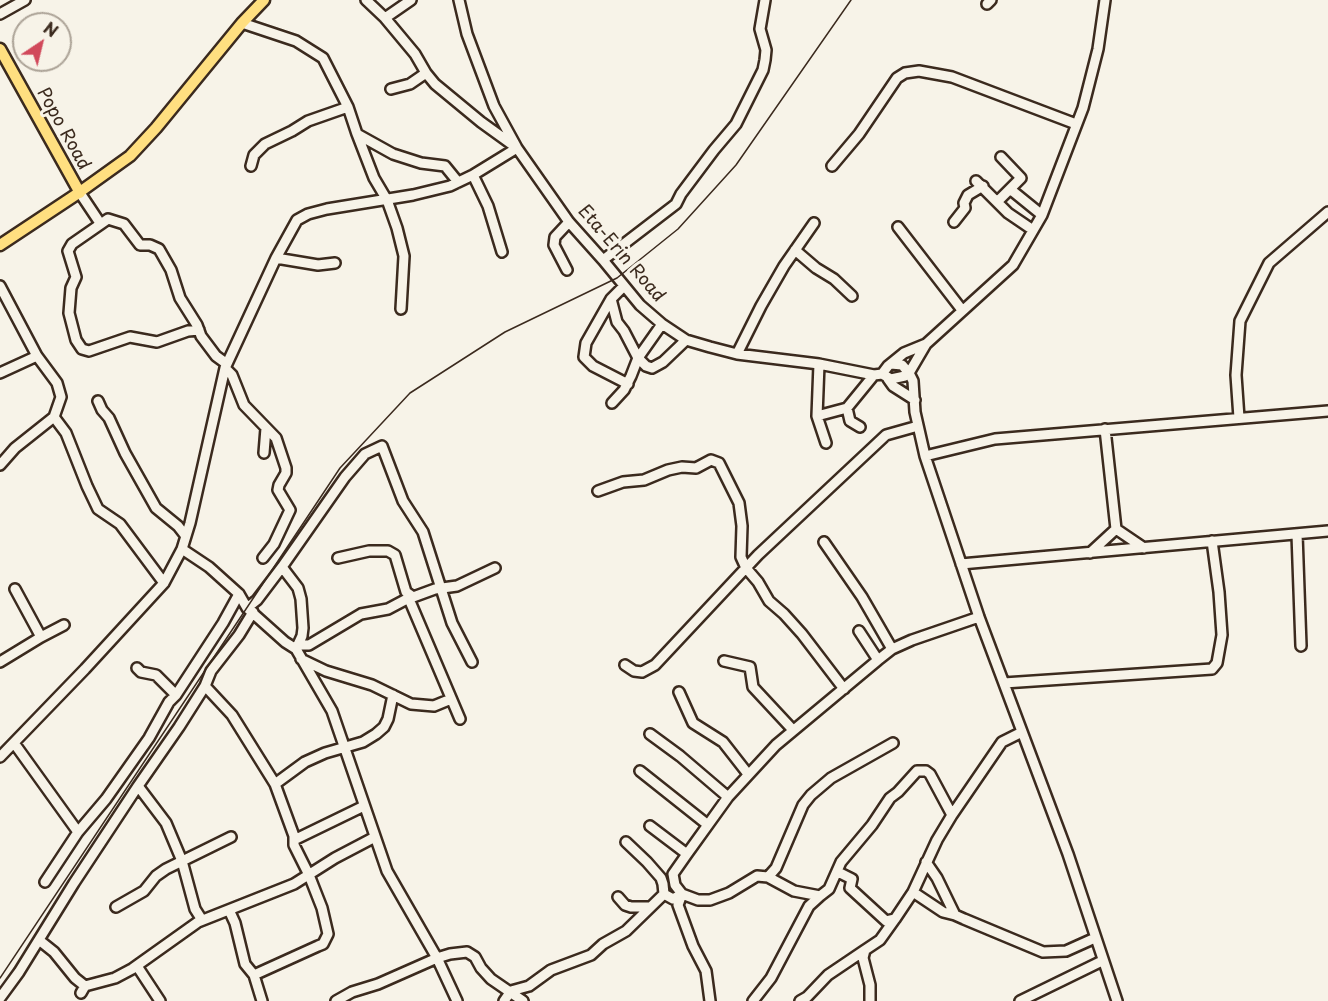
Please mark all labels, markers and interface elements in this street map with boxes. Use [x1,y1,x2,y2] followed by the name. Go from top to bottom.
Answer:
[12,12,72,72] north arrow
[39,15,63,42] text: N
[32,84,94,174] street label: Popo Road
[573,201,669,307] street label: Eta-Erin Road

